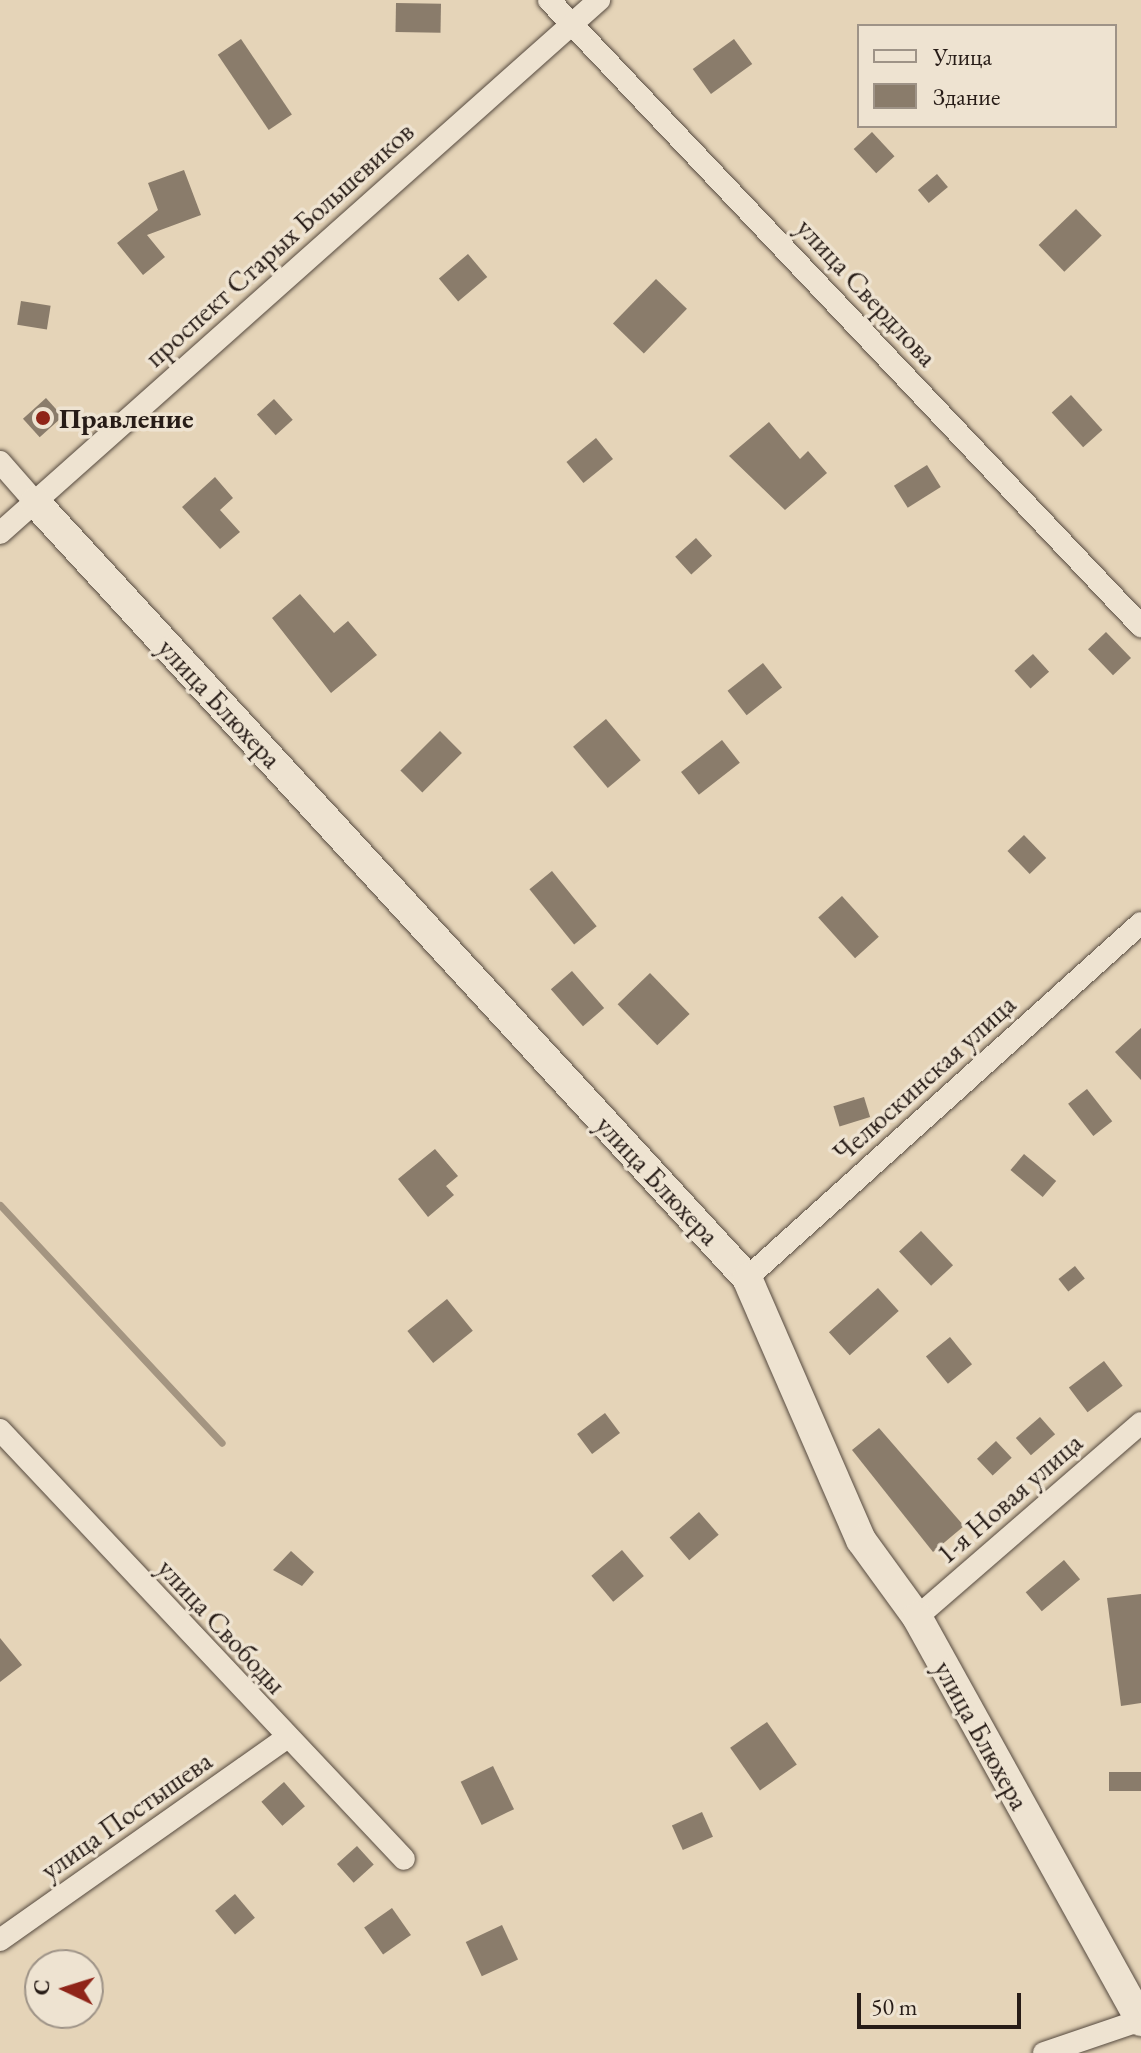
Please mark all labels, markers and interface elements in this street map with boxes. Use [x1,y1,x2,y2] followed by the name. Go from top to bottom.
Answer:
[857,24,1117,128] legend
[933,41,992,72] text: Улица
[933,81,1000,112] text: Здание
[138,114,420,374] street label: проспект Старых Большевиков
[790,211,944,373] street label: улица Свердлова
[59,401,194,435] place label: Правление
[34,409,52,427] marker: Правление
[151,631,289,775] street label: улица Блюхера
[826,987,1022,1169] street label: Челюскинская улица
[589,1108,727,1252] street label: улица Блюхера
[929,1426,1089,1570] street label: 1-я Новая улица
[151,1551,293,1701] street label: улица Свободы
[927,1654,1037,1816] street label: улица Блюхера
[34,1743,218,1887] street label: улица Постышева
[24,1949,104,2029] north arrow
[861,1977,1025,2027] scale bar
[27,1979,57,1996] text: С
[871,1991,918,2022] text: 50 m

